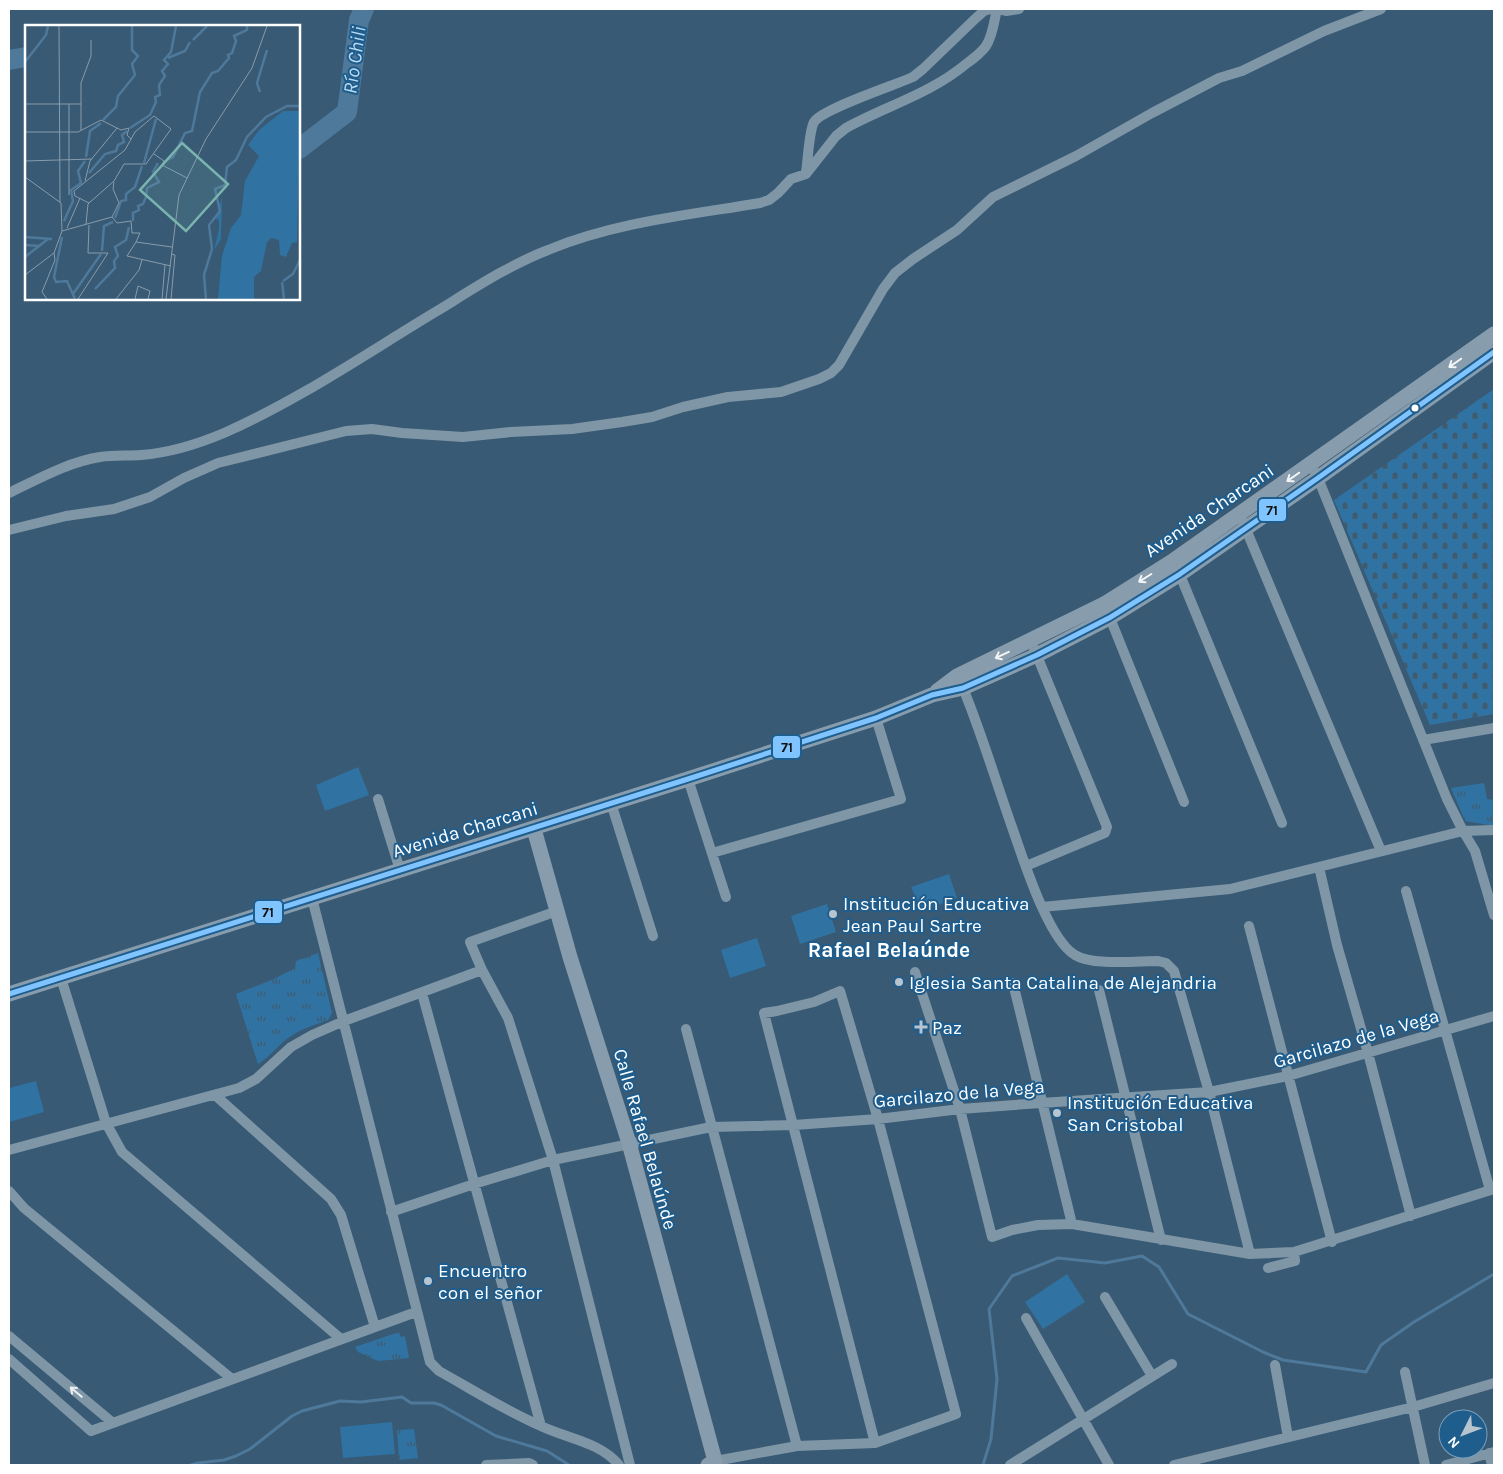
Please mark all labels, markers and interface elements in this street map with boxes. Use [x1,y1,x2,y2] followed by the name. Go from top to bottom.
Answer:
[25,25,300,300] inset map
[338,25,371,95] water label: Río Chili
[1448,358,1462,368] one-way arrow
[1410,403,1420,413] unlabelled marker
[1141,459,1278,562] street label: Avenida Charcani
[1287,472,1301,482] one-way arrow
[1258,498,1287,522] line badge: 71
[1266,502,1278,519] text: 71
[1138,574,1152,584] one-way arrow
[994,650,1009,660] one-way arrow
[772,735,801,759] line badge: 71
[781,739,793,756] text: 71
[390,797,541,863] street label: Avenida Charcani
[843,893,1030,937] place label: Institución Educativa Jean Paul Sartre
[254,900,283,924] line badge: 71
[262,904,274,921] text: 71
[827,908,839,920] marker: Institución Educativa Jean Paul Sartre
[808,938,970,962] district label: Rafael Belaúnde
[909,972,1217,994] place label: Iglesia Santa Catalina de Alejandria
[893,976,905,988] marker: Iglesia Santa Catalina de Alejandria
[1271,1005,1442,1073] street label: Garcilazo de la Vega
[932,1017,962,1039] place label: Paz
[914,1020,928,1034] marker: Paz
[609,1046,681,1232] street label: Calle Rafael Belaúnde
[873,1076,1046,1112] street label: Garcilazo de la Vega
[1067,1092,1254,1136] place label: Institución Educativa San Cristobal
[1051,1107,1063,1119] marker: Institución Educativa San Cristobal
[438,1260,542,1304] place label: Encuentro con el señor
[422,1275,434,1287] marker: Encuentro con el señor
[69,1386,82,1397] one-way arrow
[1438,1409,1488,1459] north arrow
[1444,1433,1463,1452] text: N

